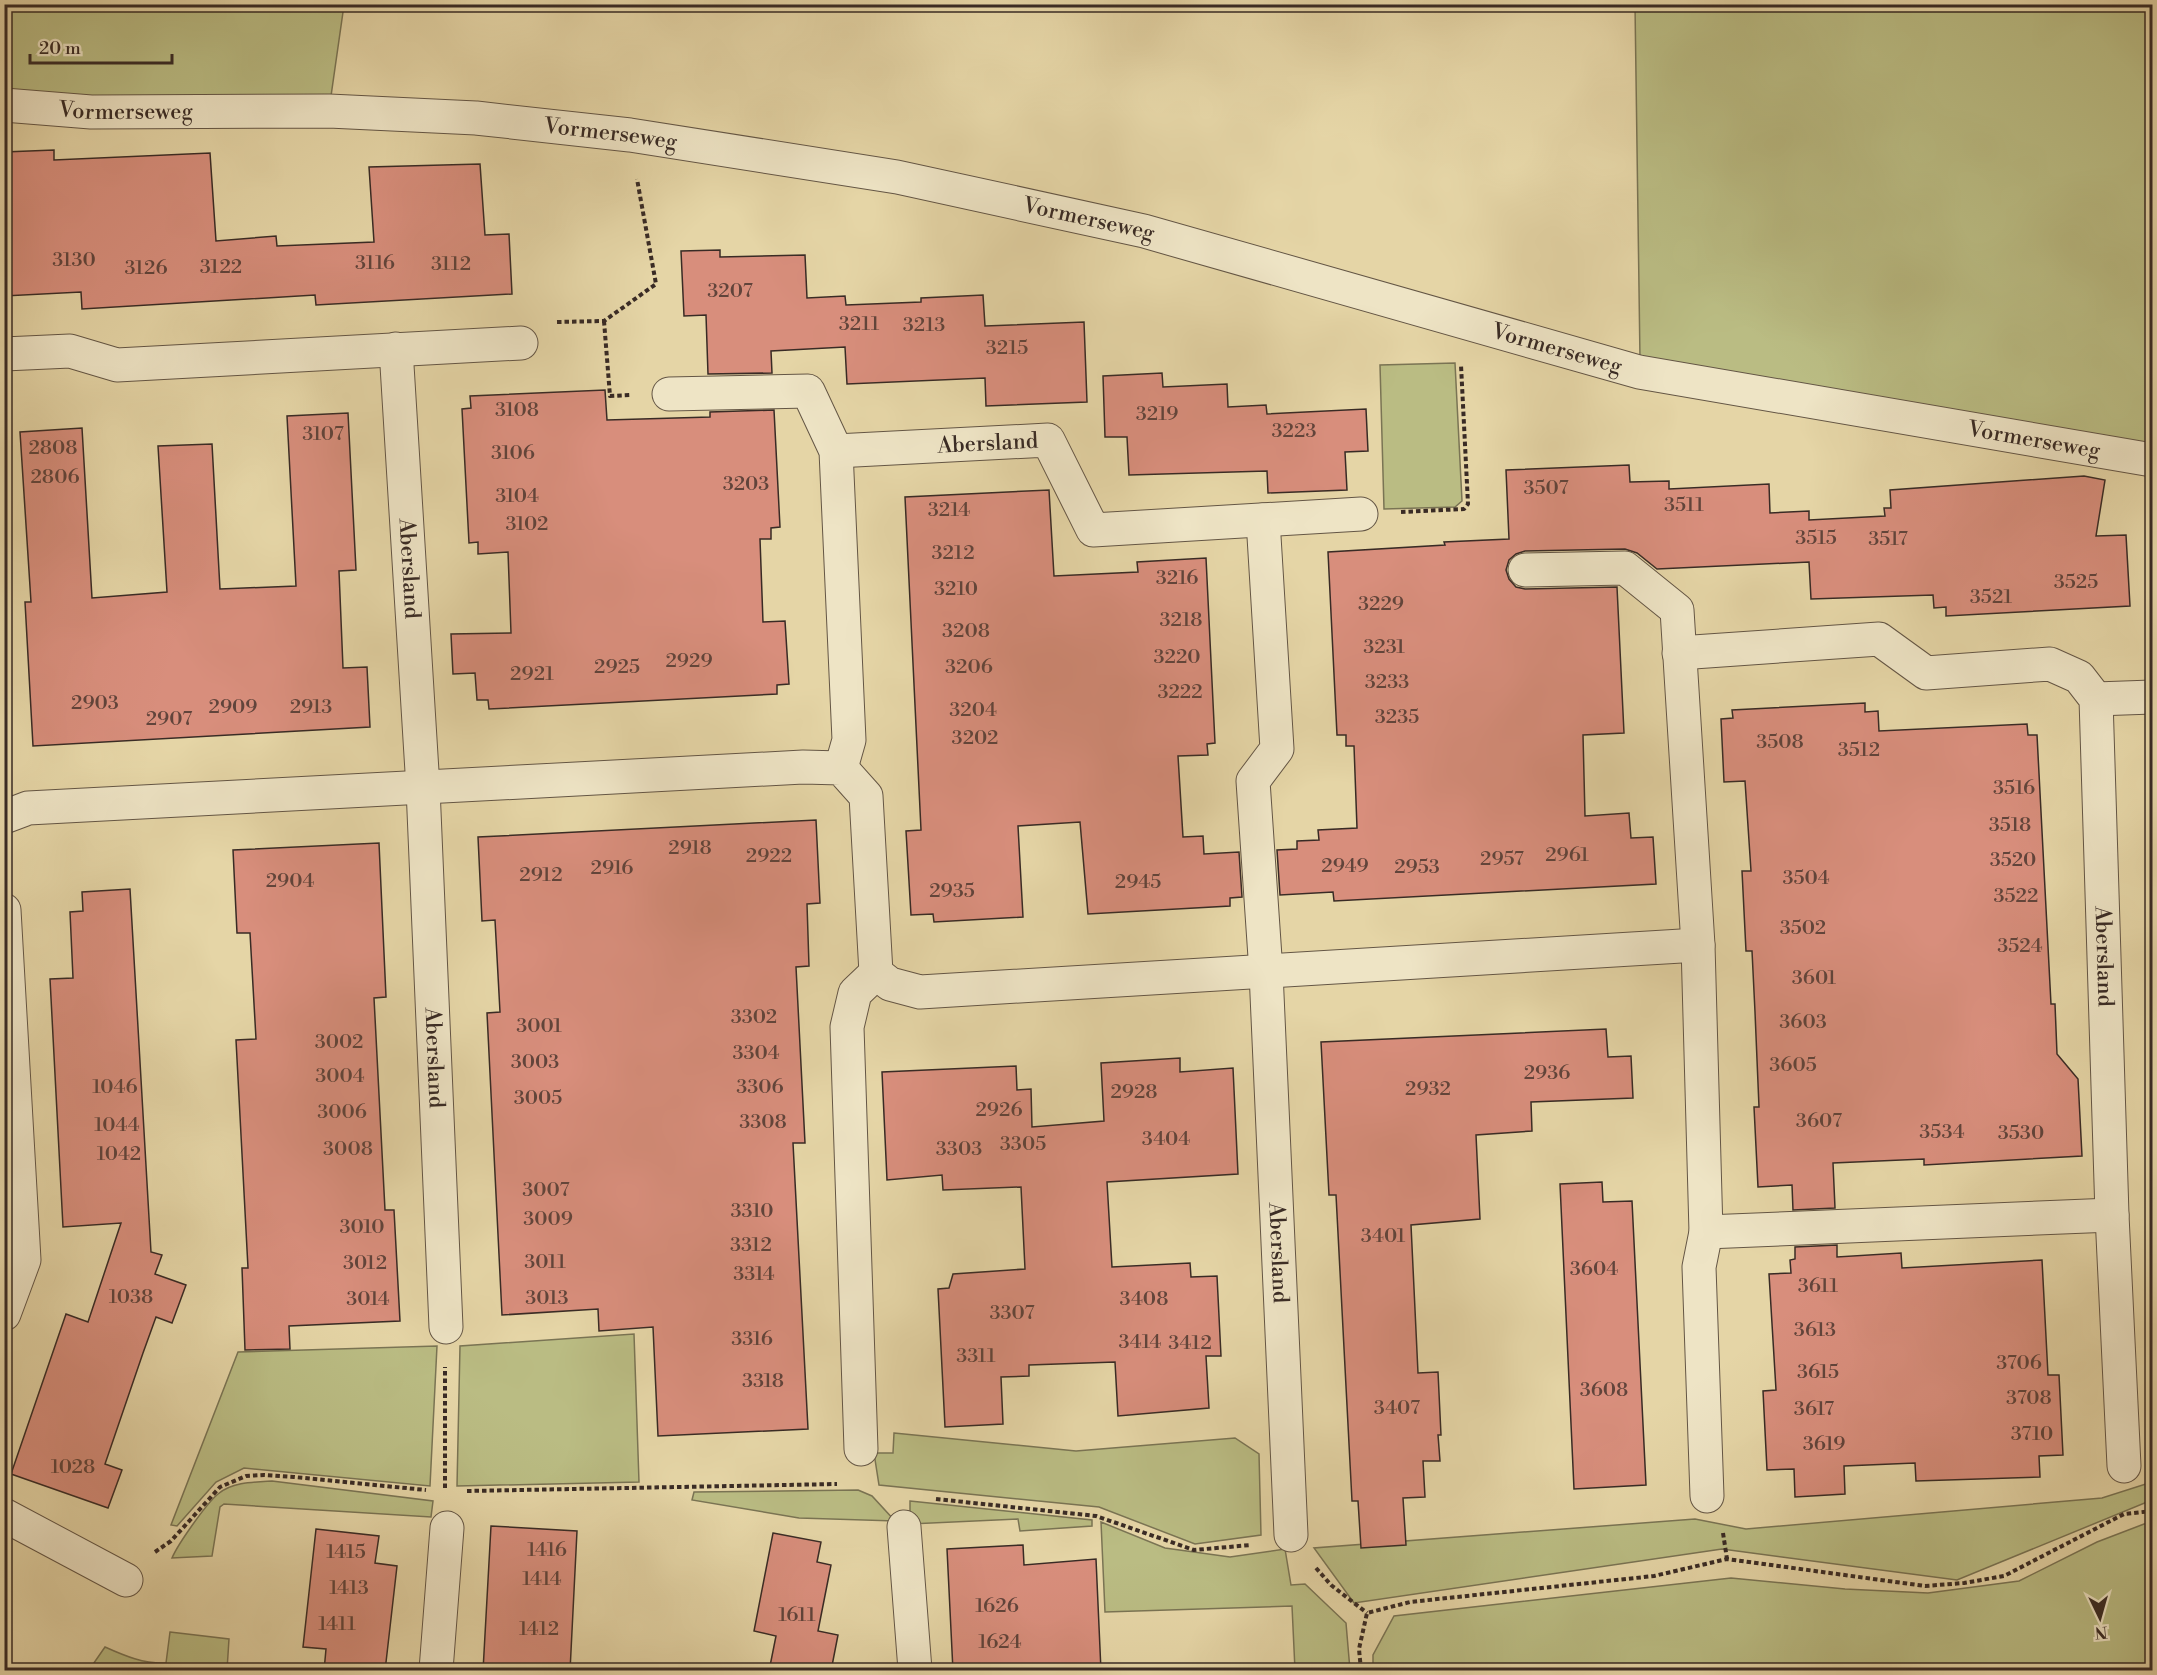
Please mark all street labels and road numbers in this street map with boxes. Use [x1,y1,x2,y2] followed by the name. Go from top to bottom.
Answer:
[57,96,194,126] street label: Vormerseweg
[541,112,680,156] street label: Vormerseweg
[1019,191,1159,247] street label: Vormerseweg
[1488,317,1626,380] street label: Vormerseweg
[1965,415,2103,465] street label: Vormerseweg
[936,427,1039,459] street label: Abersland
[393,516,426,620] street label: Abersland
[2089,905,2119,1008] street label: Abersland
[419,1006,450,1109] street label: Abersland
[1263,1201,1294,1304] street label: Abersland

